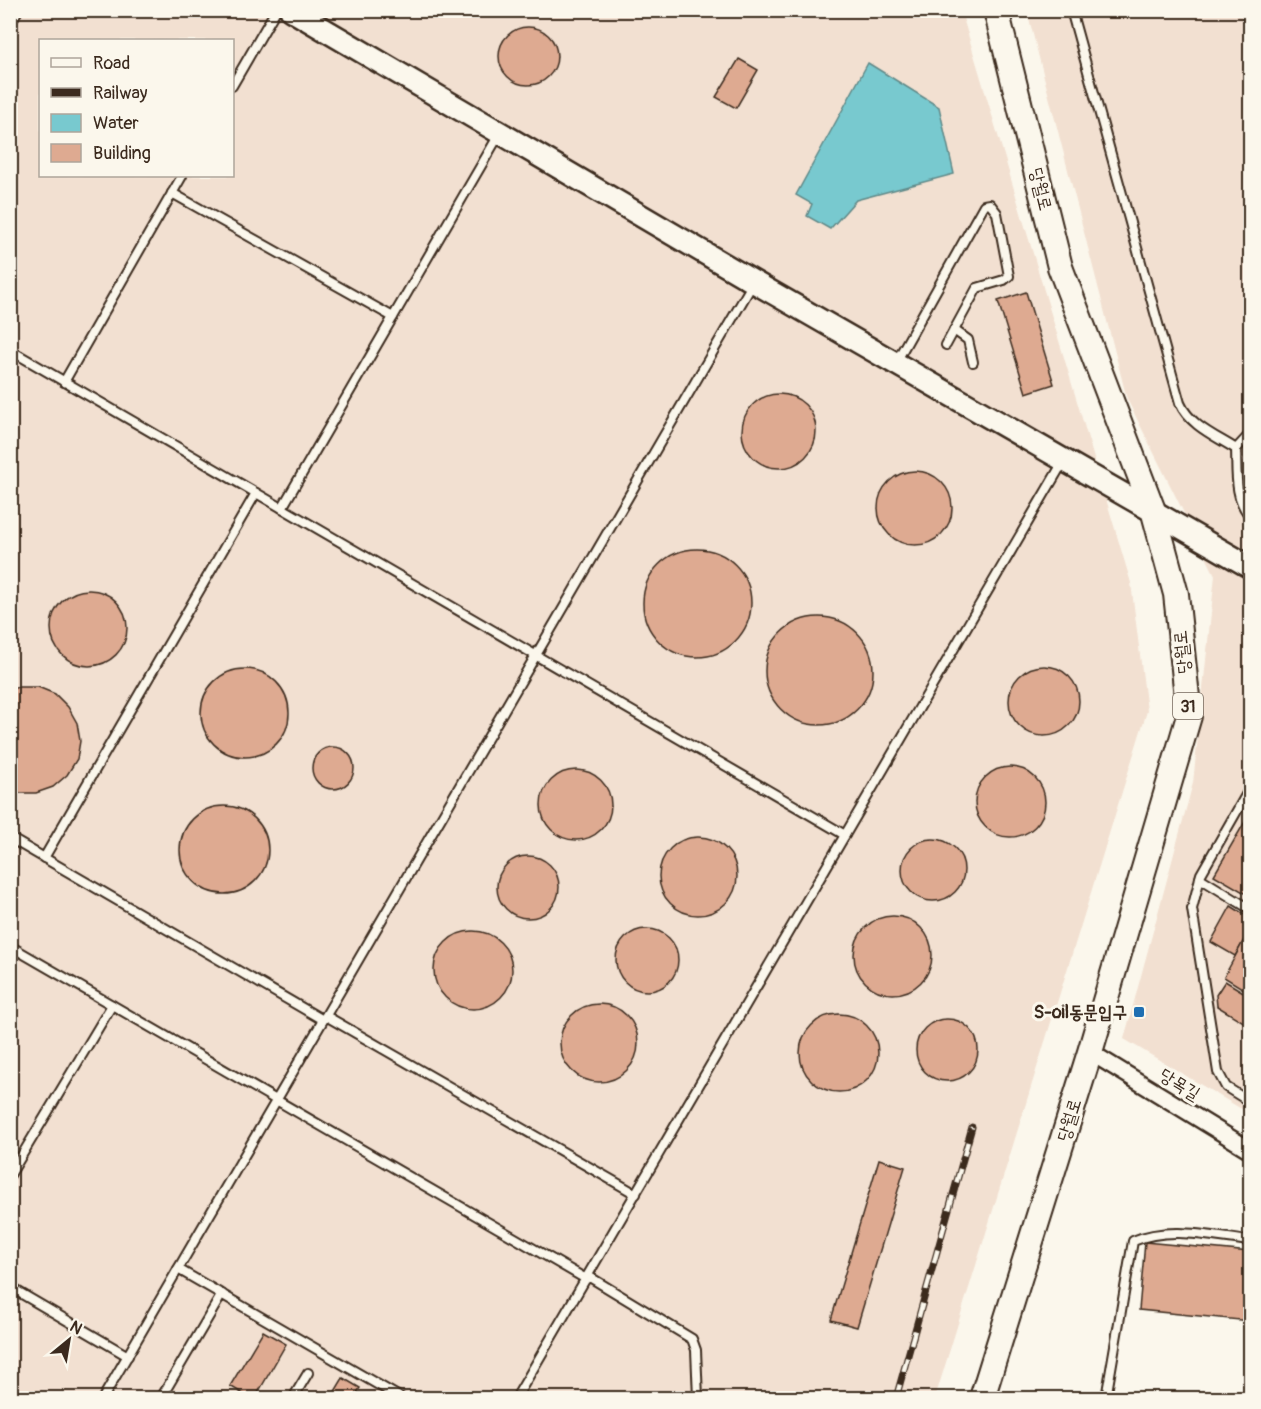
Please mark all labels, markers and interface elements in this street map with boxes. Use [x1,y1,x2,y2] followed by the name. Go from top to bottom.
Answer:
[39,39,234,177] legend
[93,52,130,75] text: Road
[93,82,148,105] text: Railway
[93,112,139,135] text: Water
[93,142,151,165] text: Building
[1024,165,1057,213] street label: 당월로
[1169,629,1196,675] street label: 당월로
[1173,693,1203,719] road number: 31
[1034,1001,1127,1024] place label: S-oil동문입구
[1132,1005,1146,1019] marker: S-oil동문입구
[1155,1063,1205,1106] street label: 당목길
[1052,1096,1087,1144] street label: 당월로
[39,1310,99,1370] north arrow
[66,1317,86,1339] text: N

